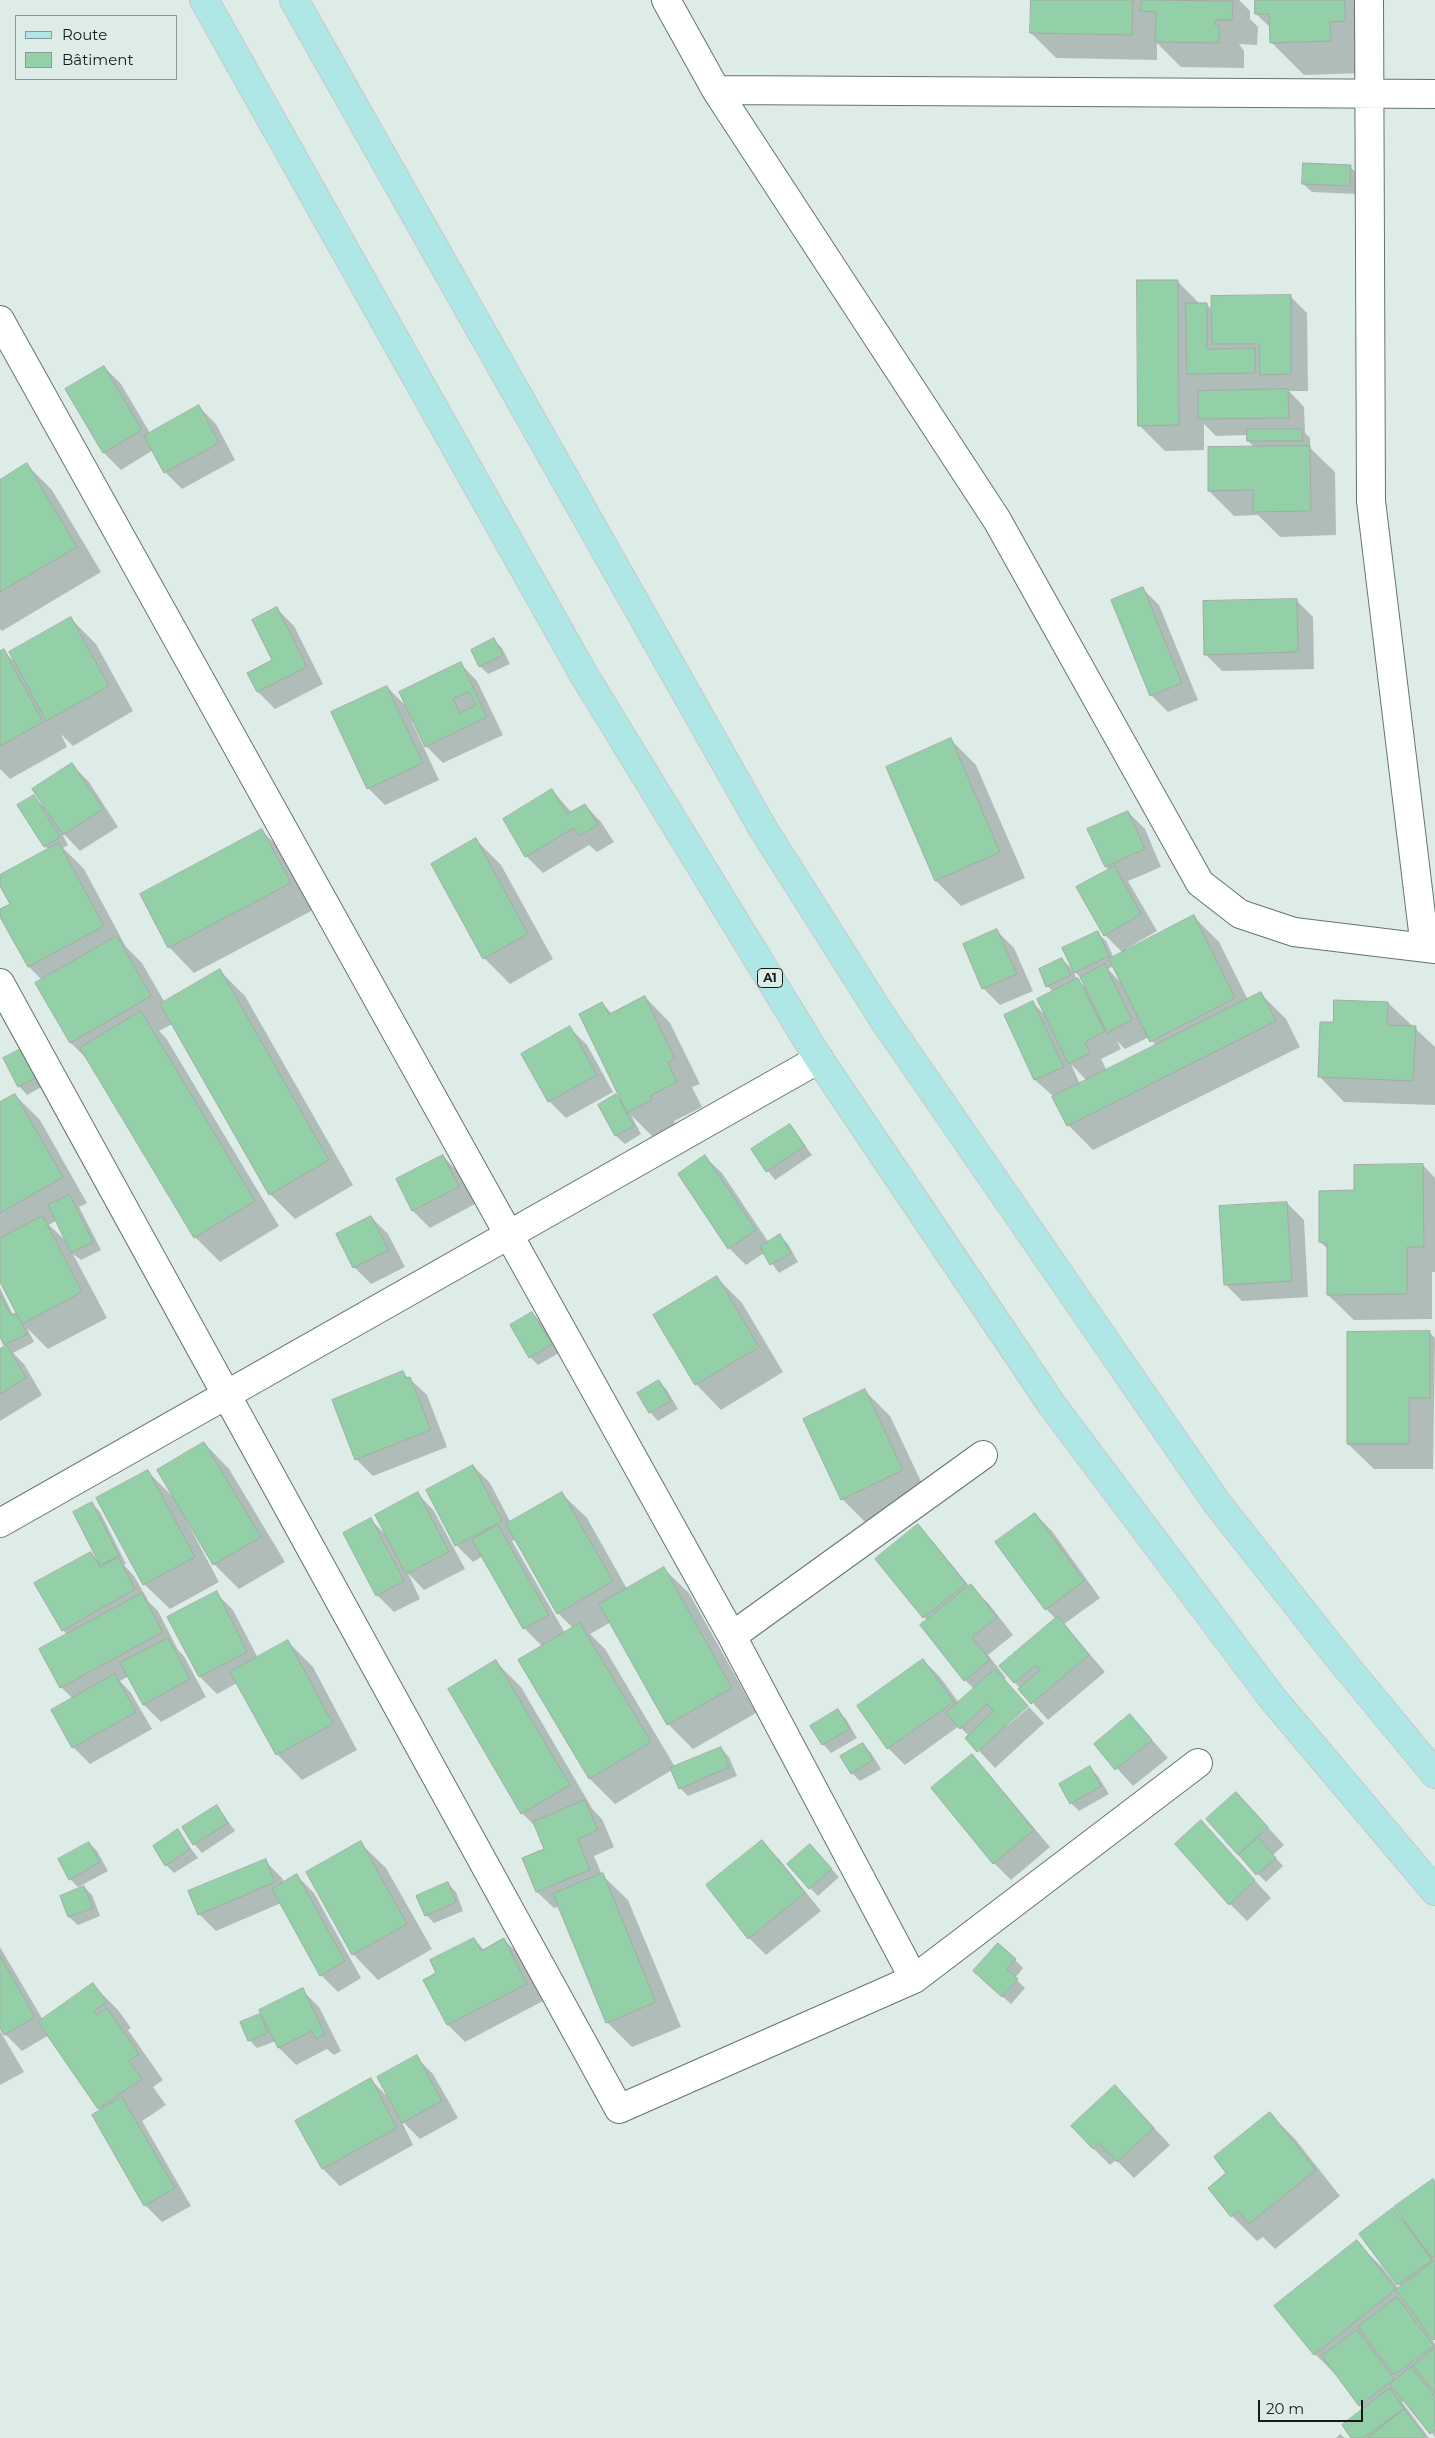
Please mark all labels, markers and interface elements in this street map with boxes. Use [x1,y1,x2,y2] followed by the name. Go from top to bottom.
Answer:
[15,15,178,80] legend
[62,25,107,44] text: Route
[62,50,134,69] text: Bâtiment
[758,968,782,988] road number: A1
[1260,2390,1365,2422] scale bar
[1266,2399,1304,2418] text: 20 m

